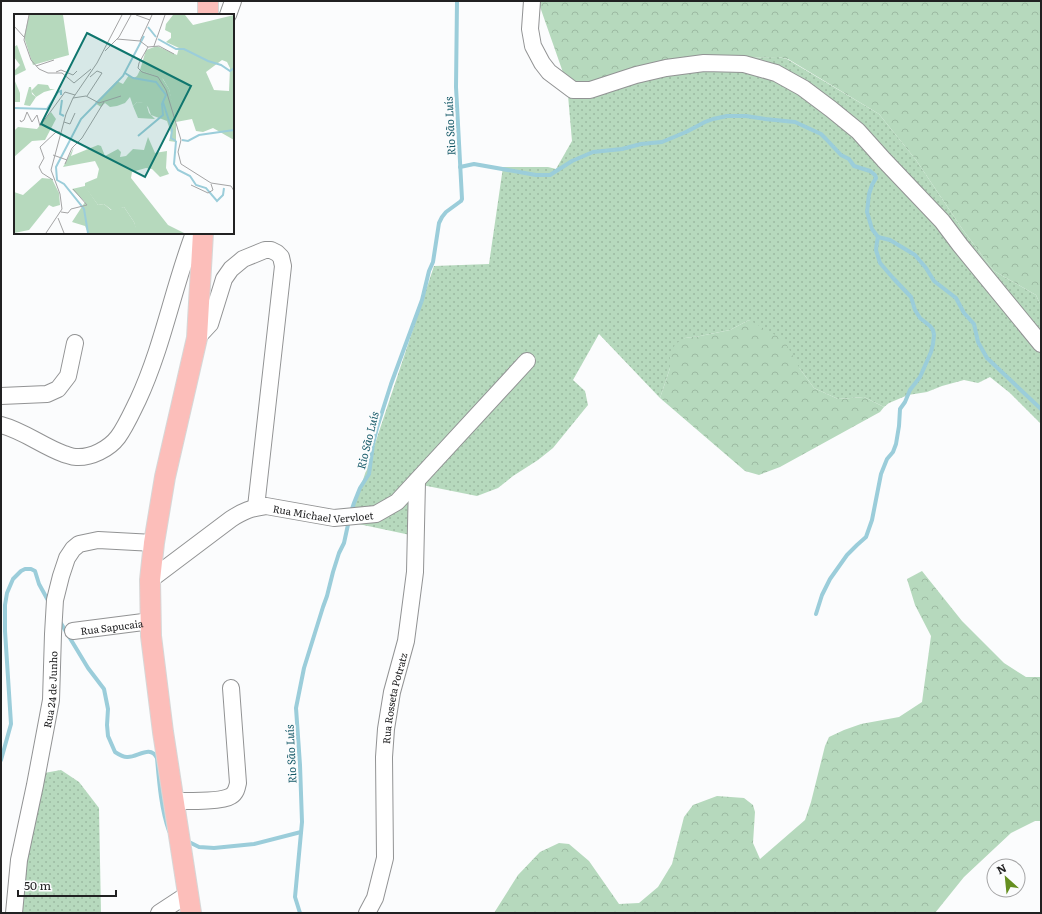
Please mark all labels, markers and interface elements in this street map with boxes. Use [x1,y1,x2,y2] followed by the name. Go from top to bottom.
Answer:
[14,14,234,234] inset map
[439,96,459,156] water label: Rio São Luís
[352,409,382,471] water label: Rio São Luís
[272,500,374,526] street label: Rua Michael Vervloet
[79,614,145,638] street label: Rua Sapucaia
[38,651,60,729] street label: Rua 24 de Junho
[377,651,410,744] street label: Rua Rosseta Potratz
[280,724,300,784] water label: Rio São Luís
[986,858,1026,898] north arrow
[993,859,1009,877] text: N
[18,872,116,898] scale bar
[24,876,51,894] text: 50 m

